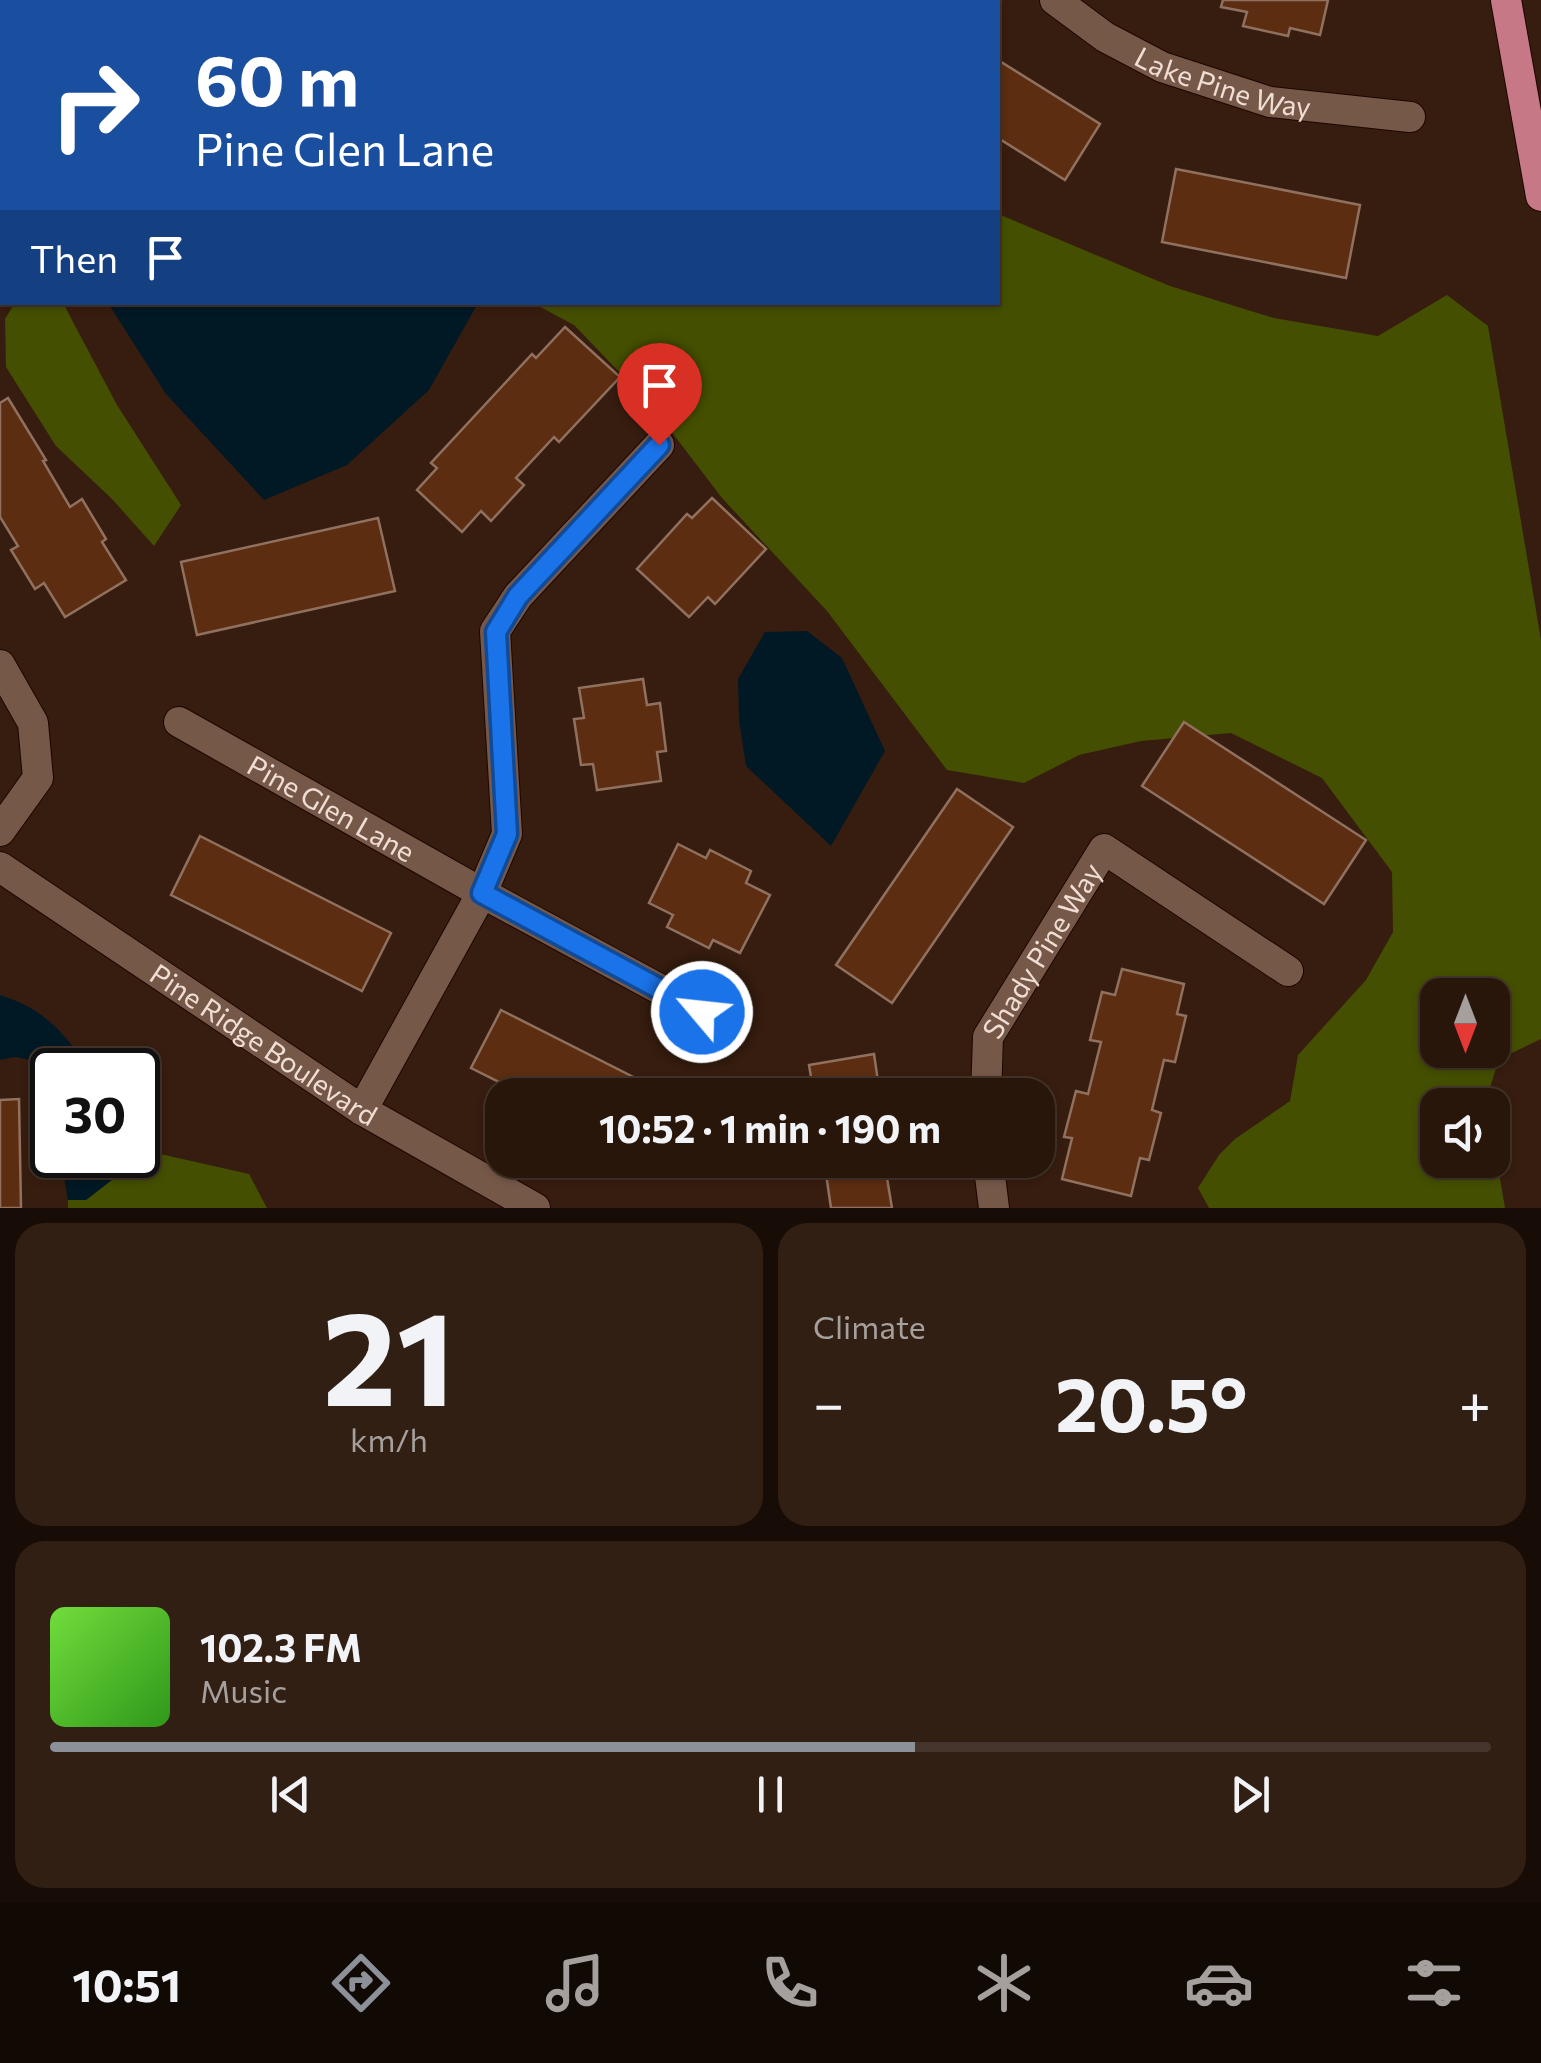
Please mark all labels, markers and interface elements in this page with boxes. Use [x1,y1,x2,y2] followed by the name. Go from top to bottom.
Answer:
[195,35,359,120] text: 60 m
[1130,39,1313,123] street label: Lake Pine Way
[30,40,160,170] icon: right
[195,120,494,175] text: Pine Glen Lane
[138,230,193,285] icon: arrive
[30,234,118,281] text: Then
[617,343,702,446] pin
[632,358,687,413] icon: arrive
[242,747,421,869] street label: Pine Glen Lane
[975,856,1109,1044] street label: Shady Pine Way
[144,956,383,1132] street label: Pine Ridge Boulevard
[650,960,754,1064] position arrow
[1420,978,1510,1068] north arrow
[1420,978,1510,1178] map controls
[30,1048,160,1178] speed limit sign: 30
[1420,1088,1510,1178] button: sound
[599,1104,941,1151] text: 10:52 · 1 min · 190 m
[323,1274,455,1433] text: 21
[813,1306,926,1346] text: Climate
[1055,1356,1248,1447] text: 20.5°
[813,1368,844,1435] text: −
[1459,1368,1491,1435] text: +
[350,1419,428,1459] text: km/h
[200,1623,362,1670] text: 102.3 FM
[200,1670,287,1710] text: Music
[263,1767,318,1822] icon: previous
[743,1767,798,1822] icon: pause
[1223,1767,1278,1822] icon: next
[326,1948,396,2018] icon: directions
[540,1948,610,2018] icon: music
[755,1948,825,2018] icon: phone
[969,1948,1039,2018] icon: climate
[1184,1948,1254,2018] icon: car
[1399,1948,1469,2018] icon: filters
[72,1956,181,2011] text: 10:51

